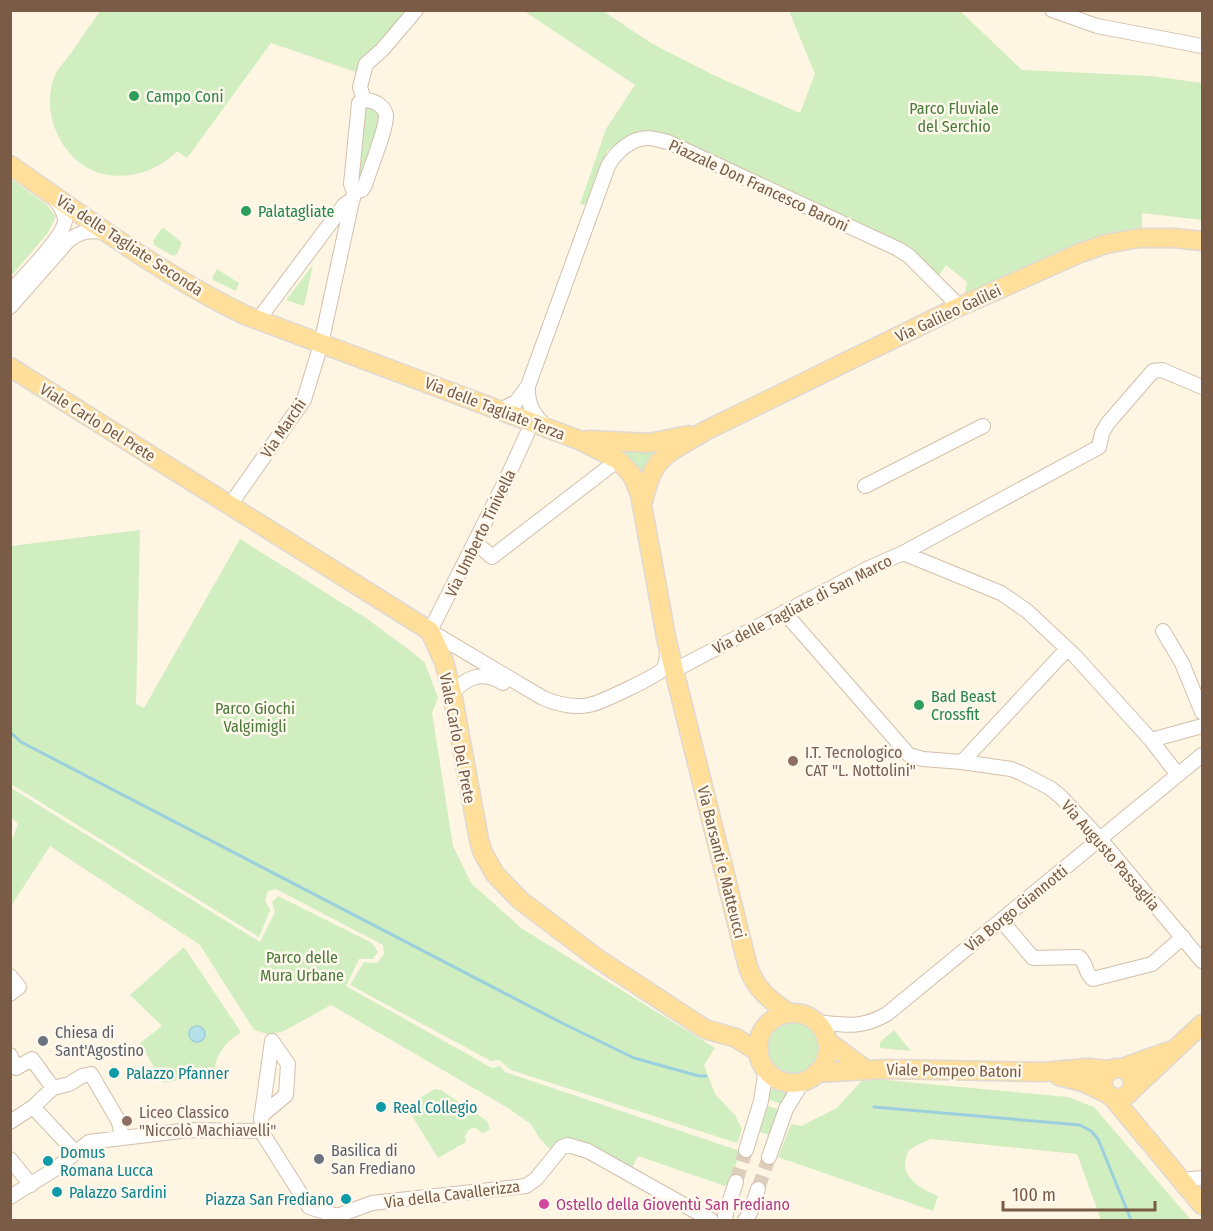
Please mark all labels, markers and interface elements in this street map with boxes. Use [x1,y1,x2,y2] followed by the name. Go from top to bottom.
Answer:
[146,87,224,106] place label: Campo Coni
[127,89,141,103] marker: Campo Coni
[909,99,999,136] park label: Parco Fluviale del Serchio
[666,135,852,236] street label: Piazzale Don Francesco Baroni
[53,191,207,300] street label: Via delle Tagliate Seconda
[258,202,335,221] place label: Palatagliate
[239,204,253,218] marker: Palatagliate
[892,281,1004,346] street label: Via Galileo Galilei
[422,373,568,444] street label: Via delle Tagliate Terza
[36,379,159,466] street label: Viale Carlo Del Prete
[257,395,310,462] street label: Via Marchi
[441,466,520,600] street label: Via Umberto Tinivella
[709,551,895,658] street label: Via delle Tagliate di San Marco
[436,671,479,805] street label: Viale Carlo Del Prete
[931,687,997,724] place label: Bad Beast Crossfit
[912,698,926,712] marker: Bad Beast Crossfit
[215,699,295,736] park label: Parco Giochi Valgimigli
[805,743,916,780] place label: I.T. Tecnologico CAT "L. Nottolini"
[786,754,800,768] marker: I.T. Tecnologico CAT "L. Nottolini"
[693,784,750,940] street label: Via Barsanti e Matteucci
[1057,796,1164,915] street label: Via Augusto Passaglia
[961,861,1071,956] street label: Via Borgo Giannotti
[260,948,344,985] park label: Parco delle Mura Urbane
[55,1023,144,1060] place label: Chiesa di Sant'Agostino
[36,1034,50,1048] marker: Chiesa di Sant'Agostino
[886,1060,1022,1081] street label: Viale Pompeo Batoni
[126,1064,229,1083] place label: Palazzo Pfanner
[107,1066,121,1080] marker: Palazzo Pfanner
[393,1098,477,1117] place label: Real Collegio
[374,1100,388,1114] marker: Real Collegio
[139,1103,276,1140] place label: Liceo Classico "Niccolò Machiavelli"
[120,1114,134,1128] marker: Liceo Classico "Niccolò Machiavelli"
[331,1141,416,1178] place label: Basilica di San Frediano
[60,1143,154,1180] place label: Domus Romana Lucca
[312,1152,326,1166] marker: Basilica di San Frediano
[41,1154,55,1168] marker: Domus Romana Lucca
[1003,1174,1154,1212] scale bar
[383,1177,521,1212] street label: Via della Cavallerizza
[69,1183,167,1202] place label: Palazzo Sardini
[1012,1184,1056,1206] text: 100 m
[50,1185,64,1199] marker: Palazzo Sardini
[205,1190,334,1209] place label: Piazza San Frediano
[339,1192,353,1206] marker: Piazza San Frediano
[556,1195,790,1214] place label: Ostello della Gioventù San Frediano
[537,1197,551,1211] marker: Ostello della Gioventù San Frediano

